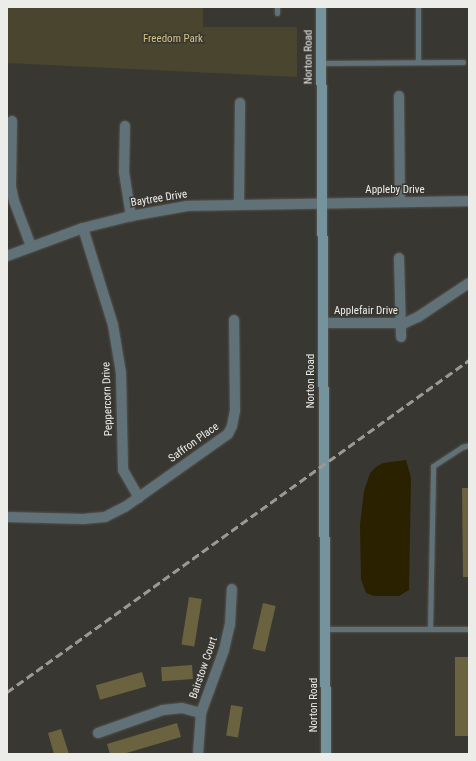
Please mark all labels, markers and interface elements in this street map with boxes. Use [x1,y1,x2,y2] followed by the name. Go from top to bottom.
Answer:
[302,30,316,84] street label: Norton Road
[143,32,203,46] park label: Freedom Park
[365,183,425,197] street label: Appleby Drive
[130,188,188,210] street label: Baytree Drive
[334,304,398,318] street label: Applefair Drive
[304,354,318,408] street label: Norton Road
[100,362,116,436] street label: Peppercorn Drive
[166,420,222,466] street label: Saffron Place
[187,635,221,701] street label: Bairstow Court
[307,678,321,732] street label: Norton Road

